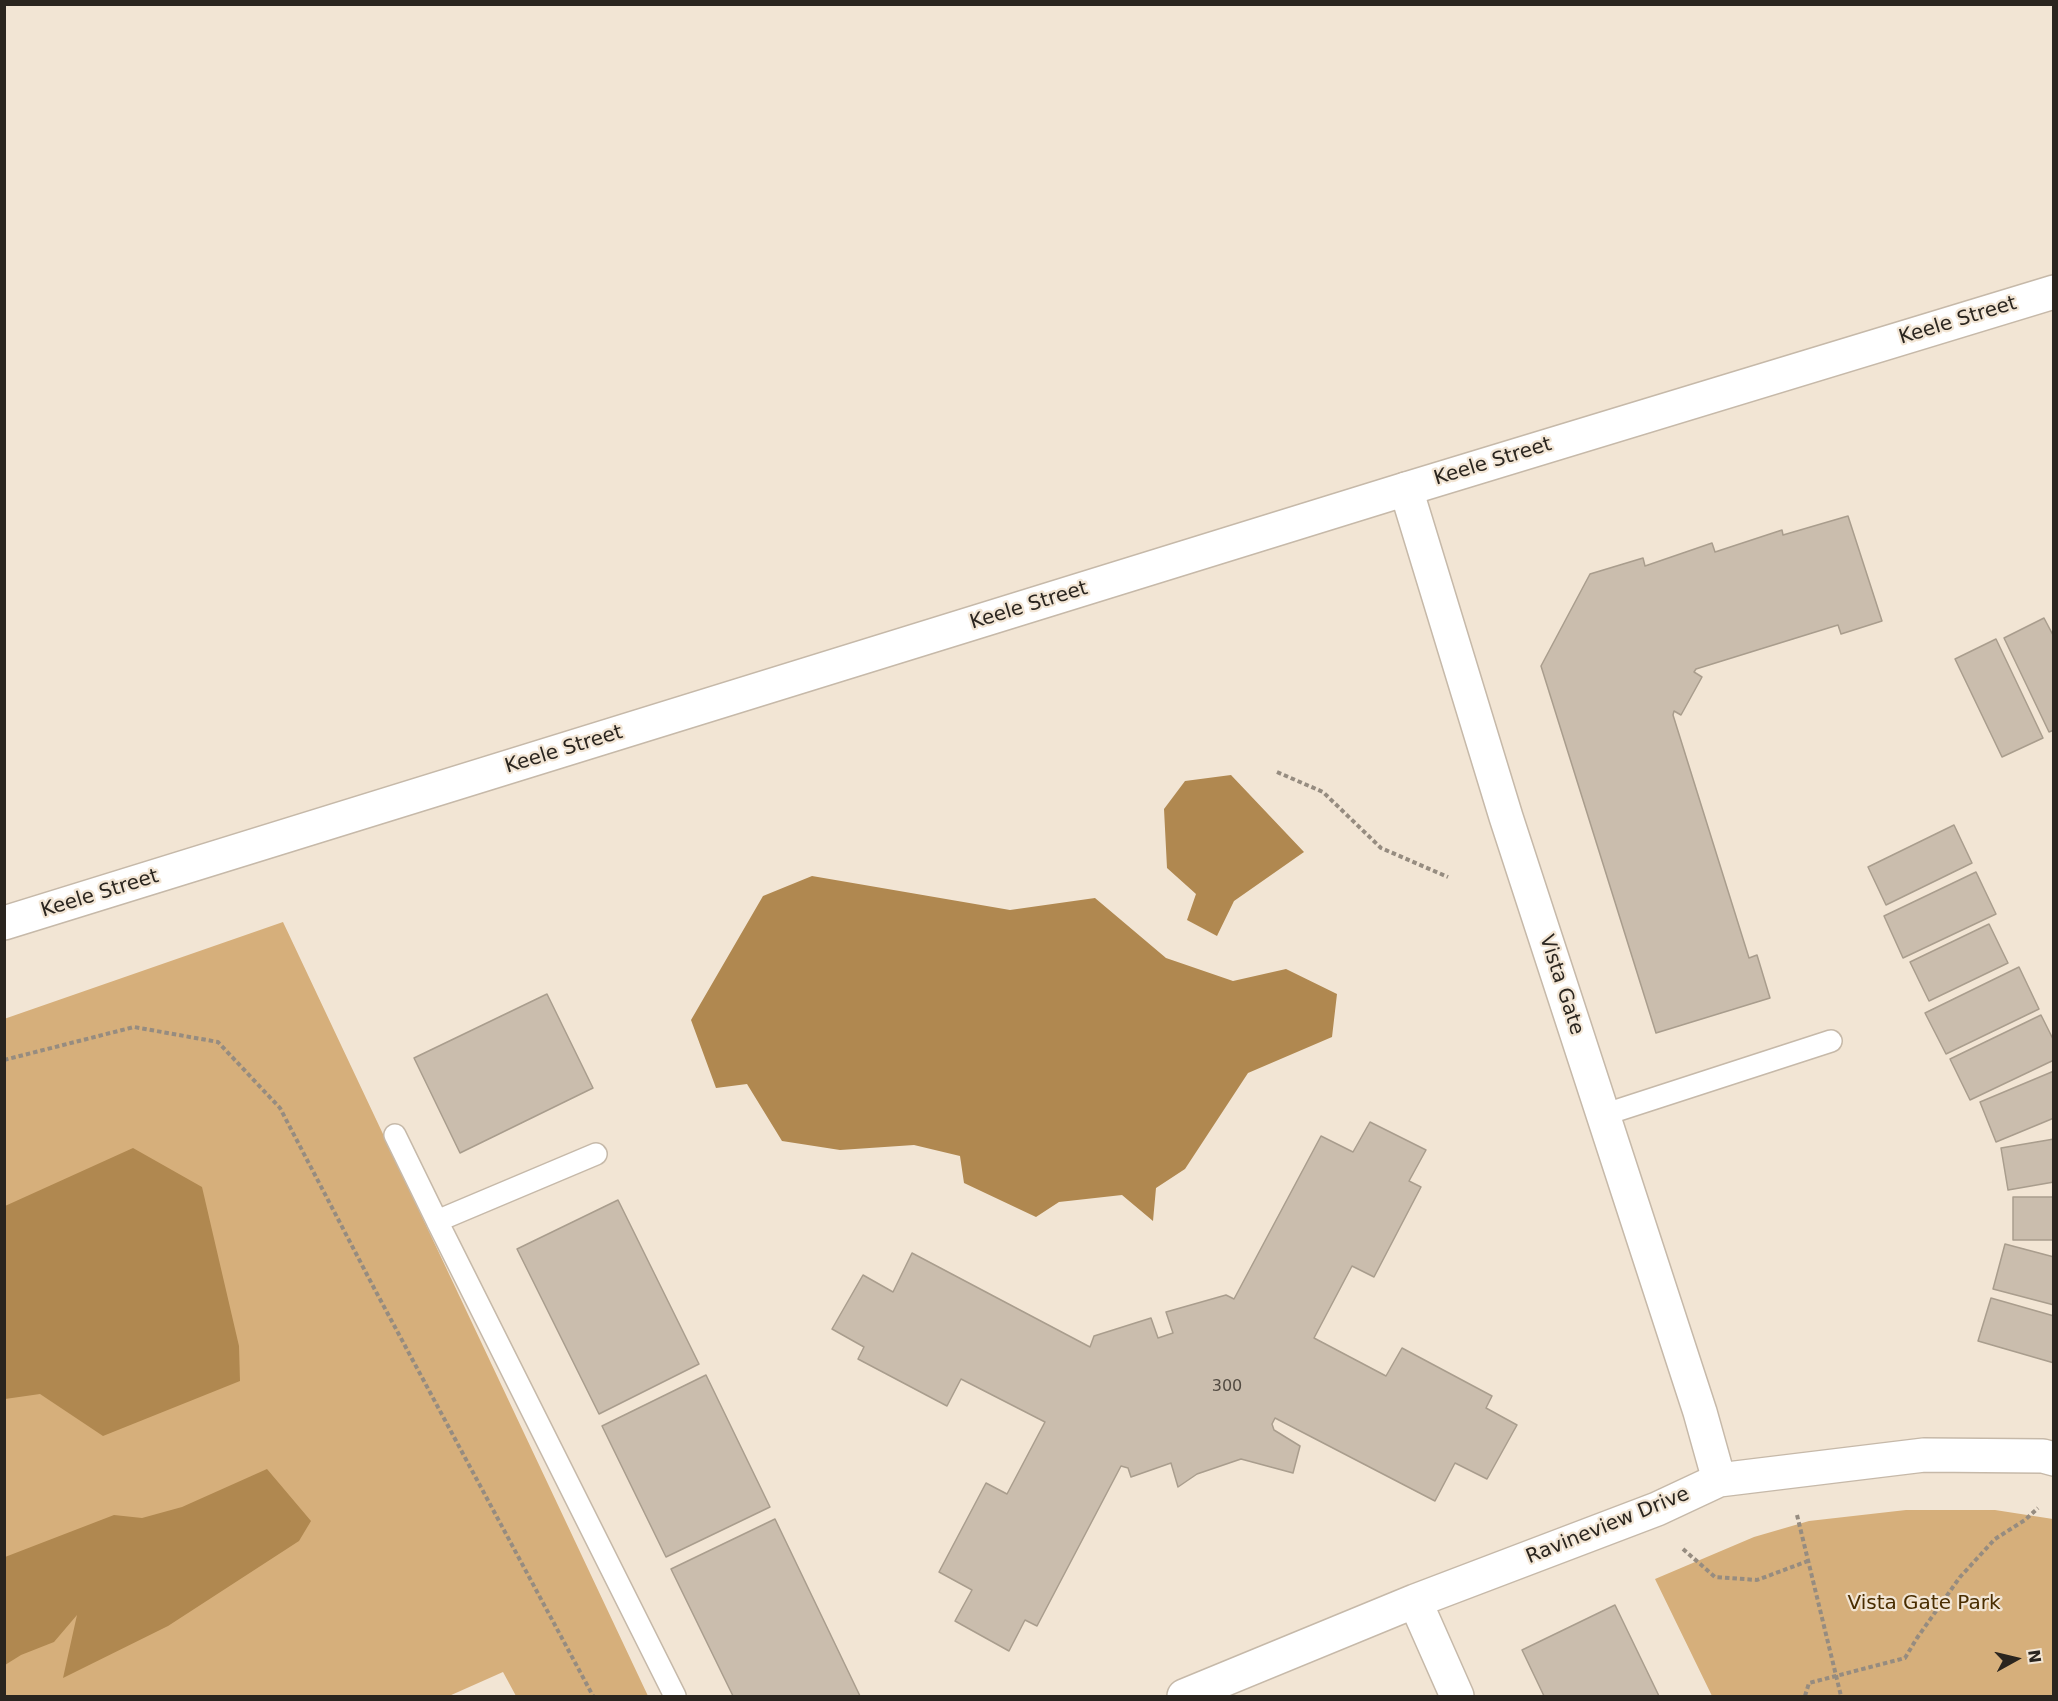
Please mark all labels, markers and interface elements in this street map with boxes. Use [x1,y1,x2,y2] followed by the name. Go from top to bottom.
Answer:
[1896,292,2020,350] street label: Keele Street
[1431,433,1555,491] street label: Keele Street
[967,577,1091,635] street label: Keele Street
[502,721,626,779] street label: Keele Street
[38,865,162,923] street label: Keele Street
[1534,932,1588,1038] street label: Vista Gate
[1212,1377,1242,1397] house number: 300
[1523,1482,1693,1570] street label: Ravineview Drive
[1847,1592,2001,1616] park label: Vista Gate Park
[1986,1629,2046,1689] north arrow
[2024,1648,2045,1664] text: N

